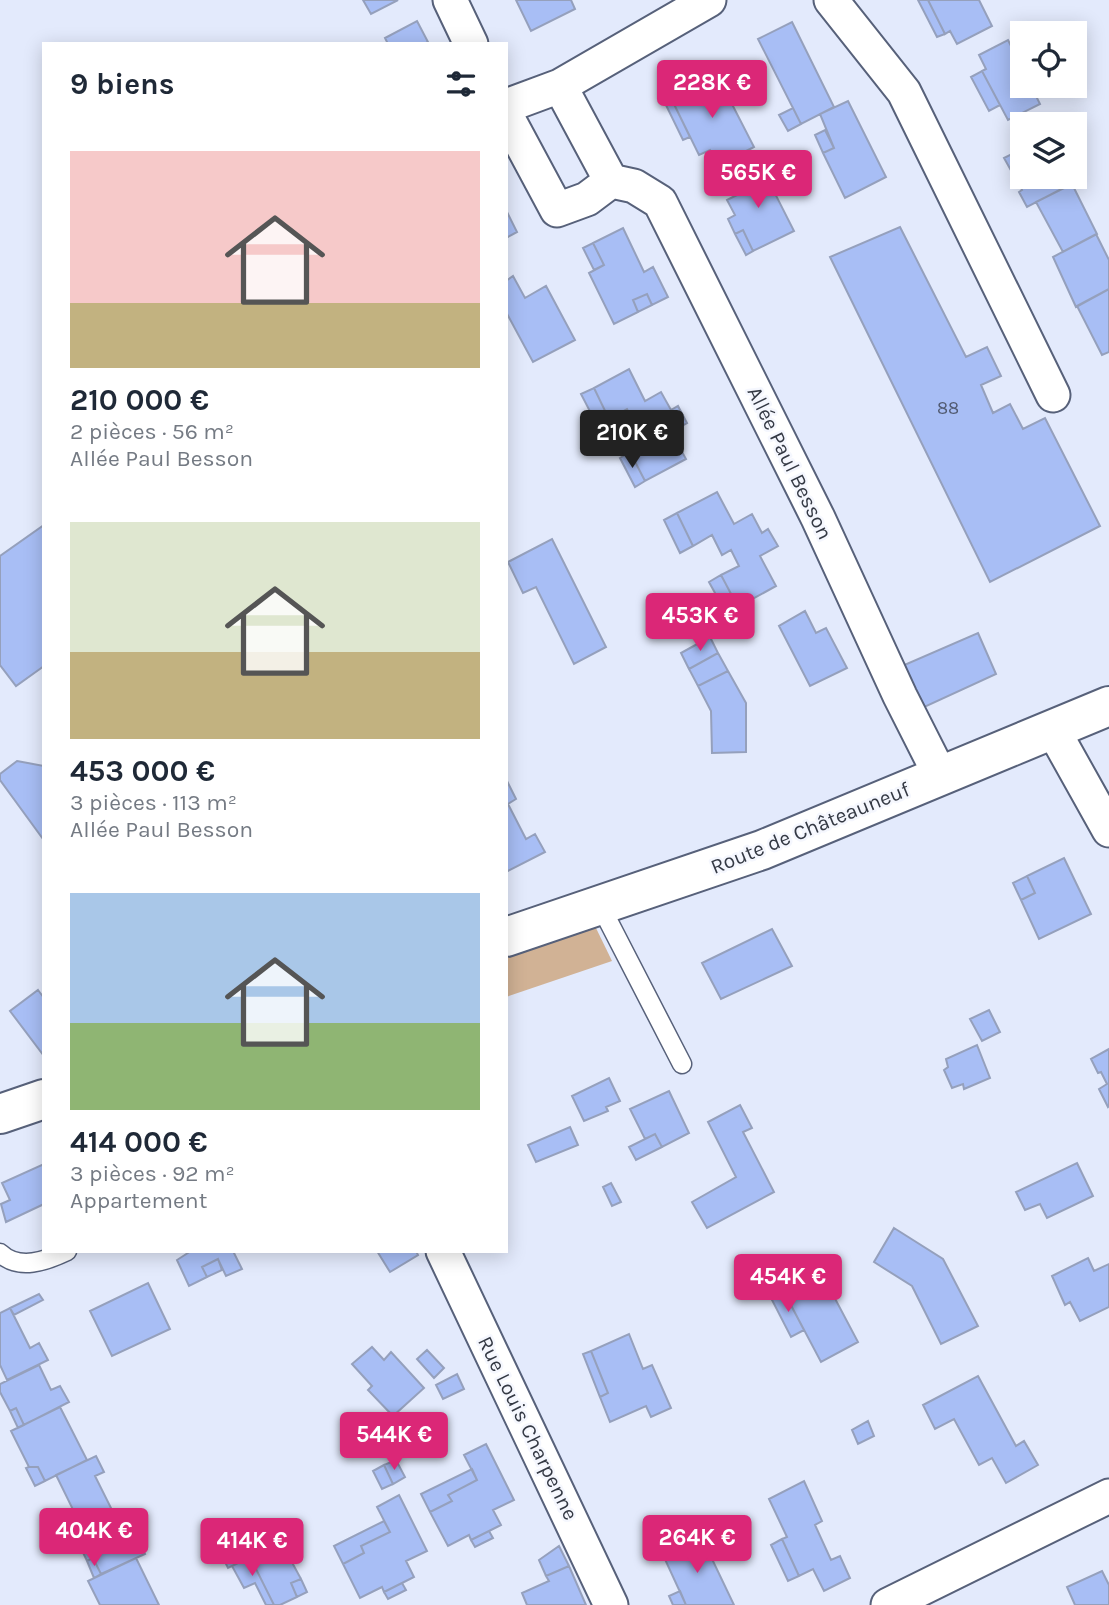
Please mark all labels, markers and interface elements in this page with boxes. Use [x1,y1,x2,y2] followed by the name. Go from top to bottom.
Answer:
[1010,21,1087,189] map controls
[1010,21,1087,98] button: locate
[655,60,769,120] pin: 228K €
[442,65,480,103] icon: filters
[70,66,175,102] text: 9 biens
[673,69,751,96] text: 228K €
[1010,112,1087,189] button: layers
[701,150,815,210] pin: 565K €
[720,159,796,186] text: 565K €
[212,197,338,323] icon: home
[70,382,209,418] text: 210 000 €
[743,383,837,543] street label: Allée Paul Besson
[937,397,959,419] house number: 88
[575,410,689,470] pin: 210K €
[70,418,234,445] text: 2 pièces · 56 m²
[596,419,668,446] text: 210K €
[70,445,253,472] text: Allée Paul Besson
[212,568,338,694] icon: home
[643,594,757,653] pin: 453K €
[662,602,738,629] text: 453K €
[70,753,215,789] text: 453 000 €
[707,777,914,879] street label: Route de Châteauneuf
[70,789,237,816] text: 3 pièces · 113 m²
[70,816,253,843] text: Allée Paul Besson
[212,939,338,1065] icon: home
[70,1124,208,1160] text: 414 000 €
[70,1160,235,1187] text: 3 pièces · 92 m²
[70,1187,207,1214] text: Appartement
[731,1254,845,1314] pin: 454K €
[750,1263,826,1290] text: 454K €
[473,1332,583,1524] street label: Rue Louis Charpenne
[337,1412,451,1472] pin: 544K €
[356,1421,432,1448] text: 544K €
[37,1508,151,1568] pin: 404K €
[640,1516,754,1575] pin: 264K €
[55,1517,133,1544] text: 404K €
[195,1518,309,1578] pin: 414K €
[659,1524,736,1551] text: 264K €
[216,1527,288,1554] text: 414K €

